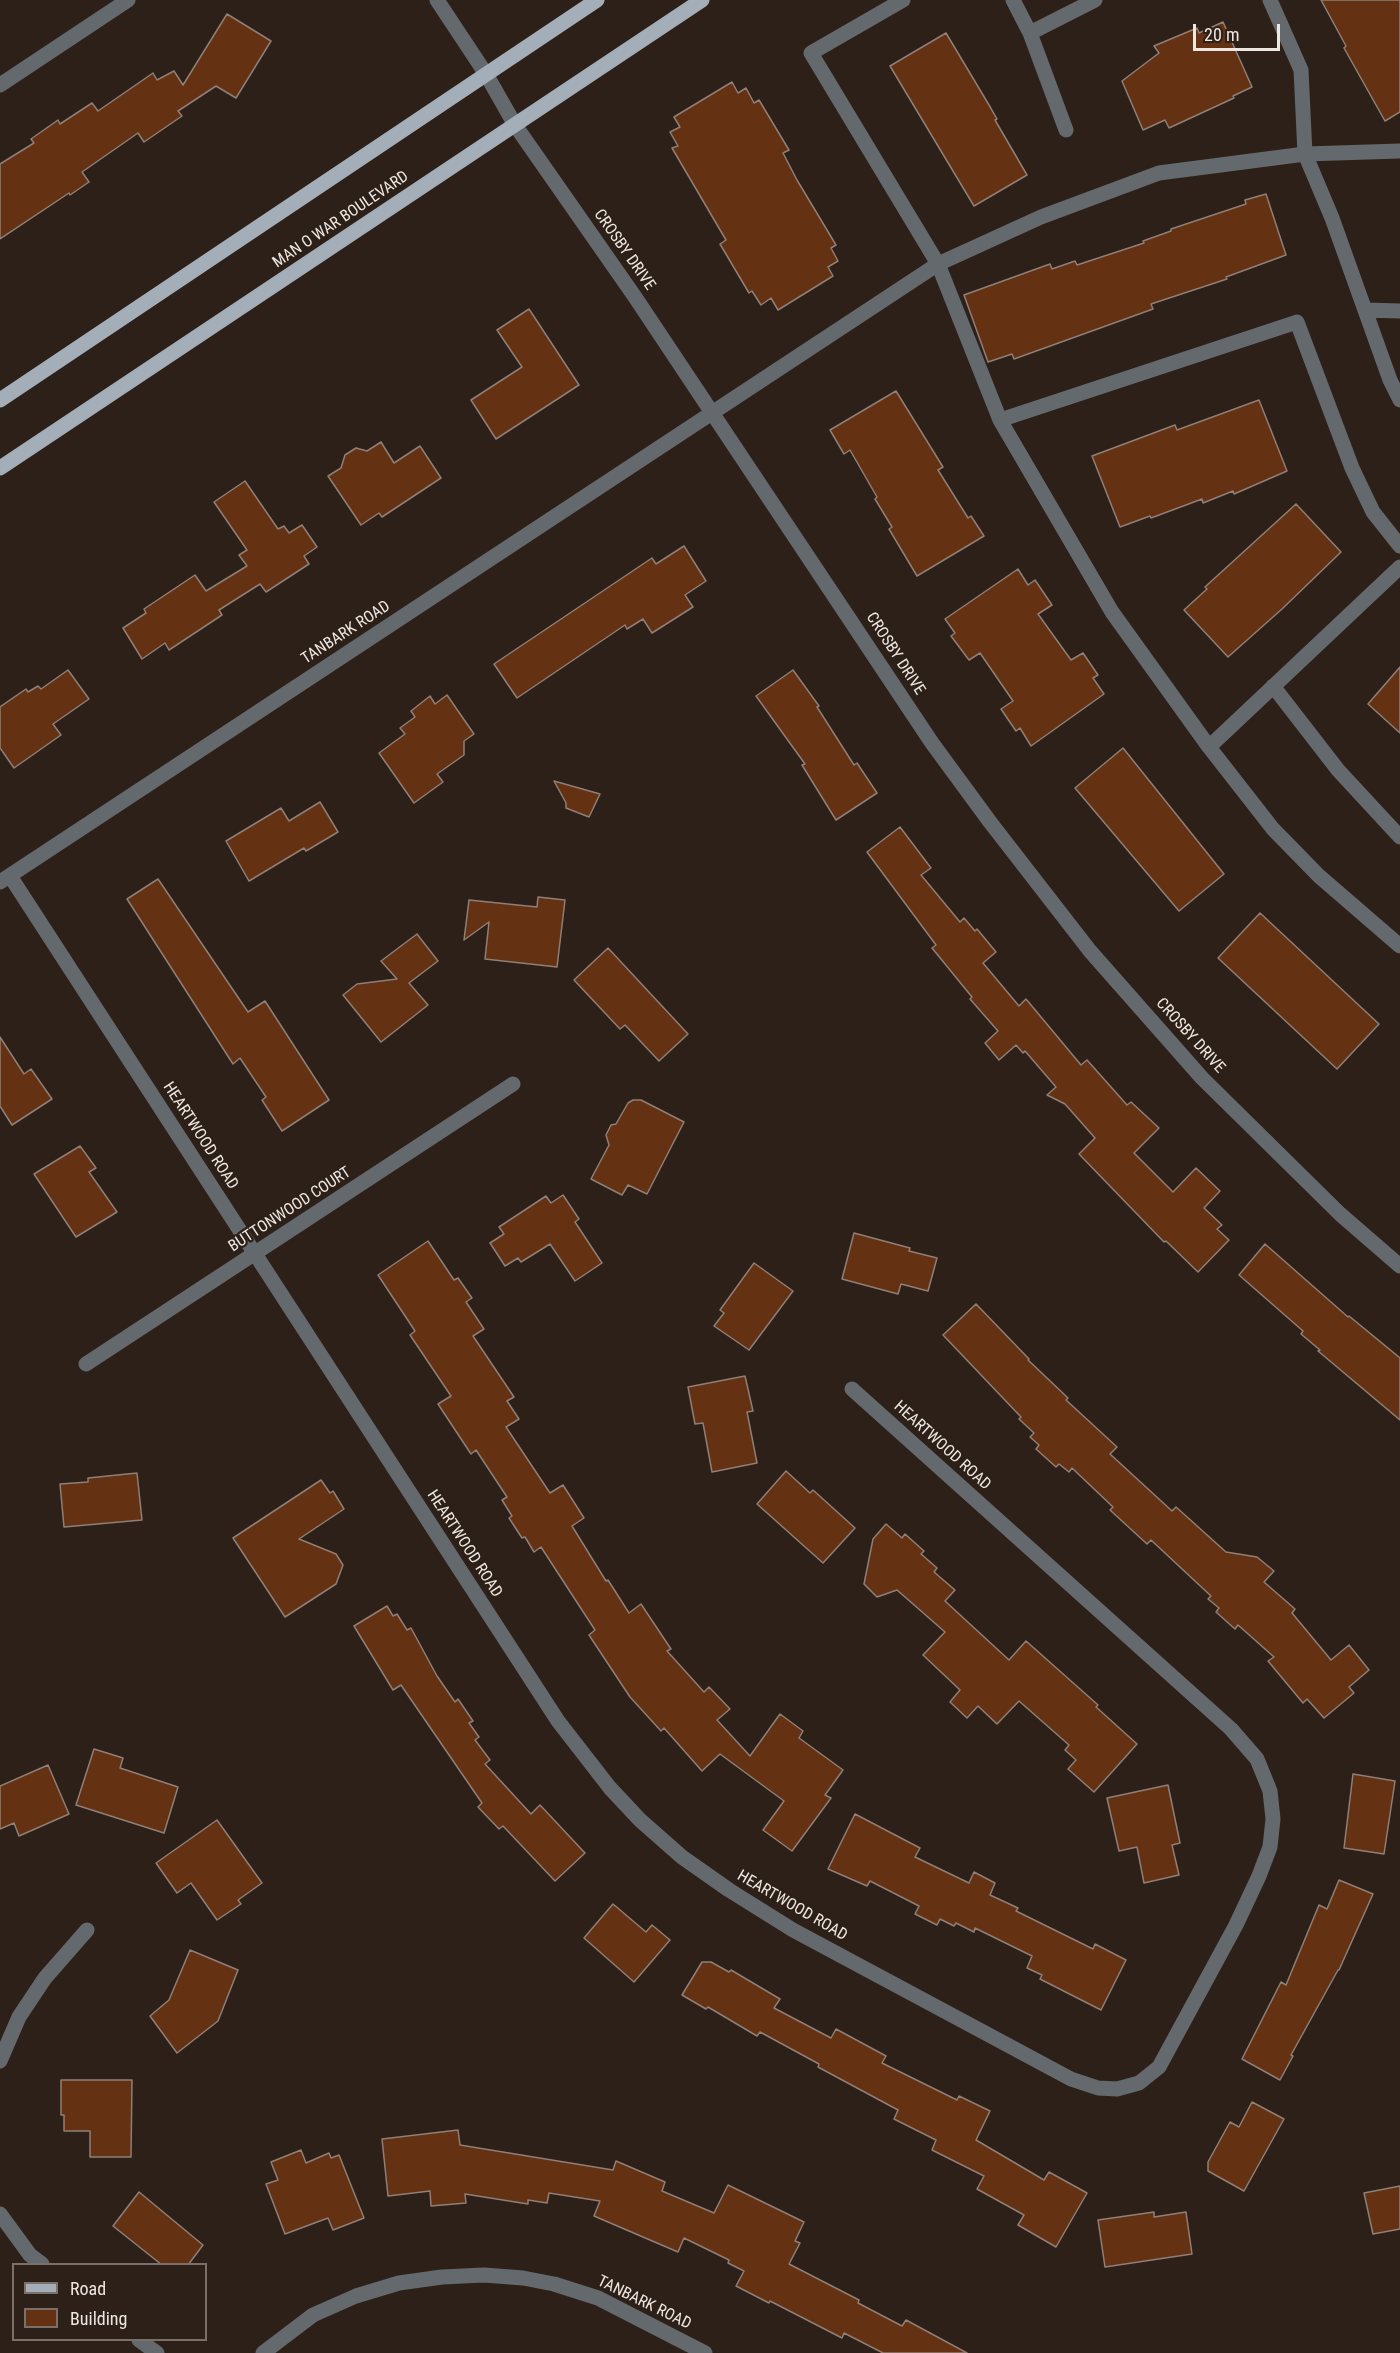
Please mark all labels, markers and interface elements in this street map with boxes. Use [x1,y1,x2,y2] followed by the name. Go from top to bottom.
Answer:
[1196,12,1283,50] scale bar
[1204,24,1239,45] text: 20 m
[269,167,413,273] street label: MAN O WAR BOULEVARD
[589,206,659,294] street label: CROSBY DRIVE
[298,597,394,669] street label: TANBARK ROAD
[861,609,929,699] street label: CROSBY DRIVE
[1151,995,1229,1077] street label: CROSBY DRIVE
[158,1079,242,1193] street label: HEARTWOOD ROAD
[225,1163,355,1257] street label: BUTTONWOOD COURT
[890,1397,994,1495] street label: HEARTWOOD ROAD
[422,1487,506,1601] street label: HEARTWOOD ROAD
[734,1867,850,1945] street label: HEARTWOOD ROAD
[12,2263,207,2341] legend
[594,2272,694,2334] street label: TANBARK ROAD
[70,2278,106,2299] text: Road
[70,2308,127,2329] text: Building

